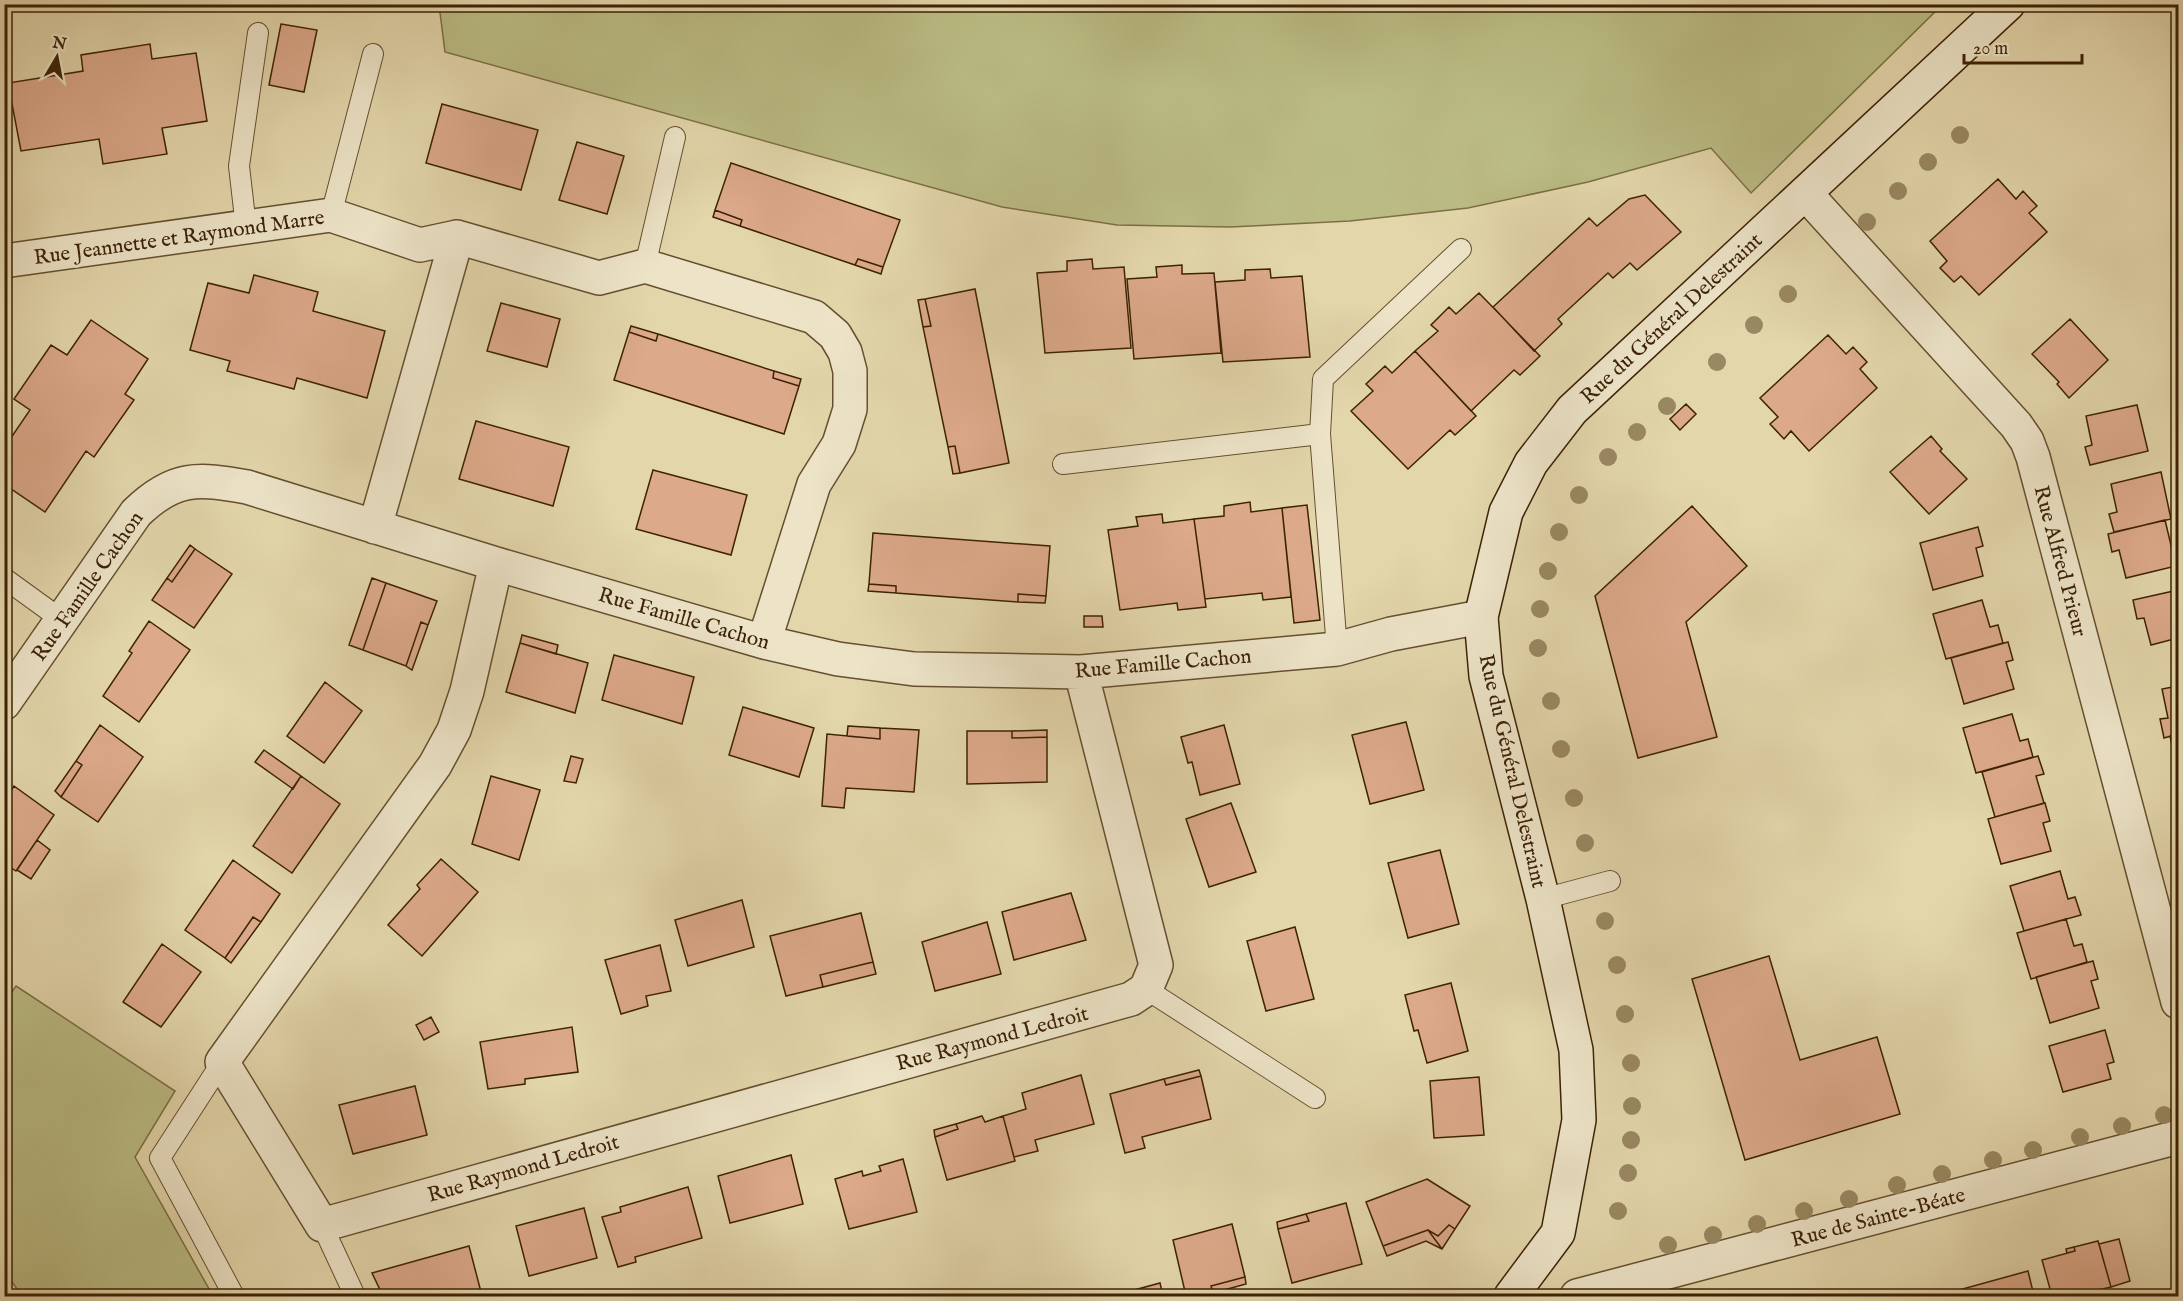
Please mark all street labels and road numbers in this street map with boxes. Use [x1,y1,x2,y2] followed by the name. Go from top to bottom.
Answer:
[32,205,327,272] street label: Rue Jeannette et Raymond Marre
[1575,228,1769,410] street label: Rue du Général Delestraint
[2026,483,2093,640] street label: Rue Alfred Prieur
[26,507,150,667] street label: Rue Famille Cachon
[595,582,772,657] street label: Rue Famille Cachon
[1074,643,1253,686] street label: Rue Famille Cachon
[1471,652,1552,891] street label: Rue du Général Delestraint
[893,1001,1092,1078] street label: Rue Raymond Ledroit
[424,1129,622,1210] street label: Rue Raymond Ledroit
[1788,1182,1969,1255] street label: Rue de Sainte-Béate

